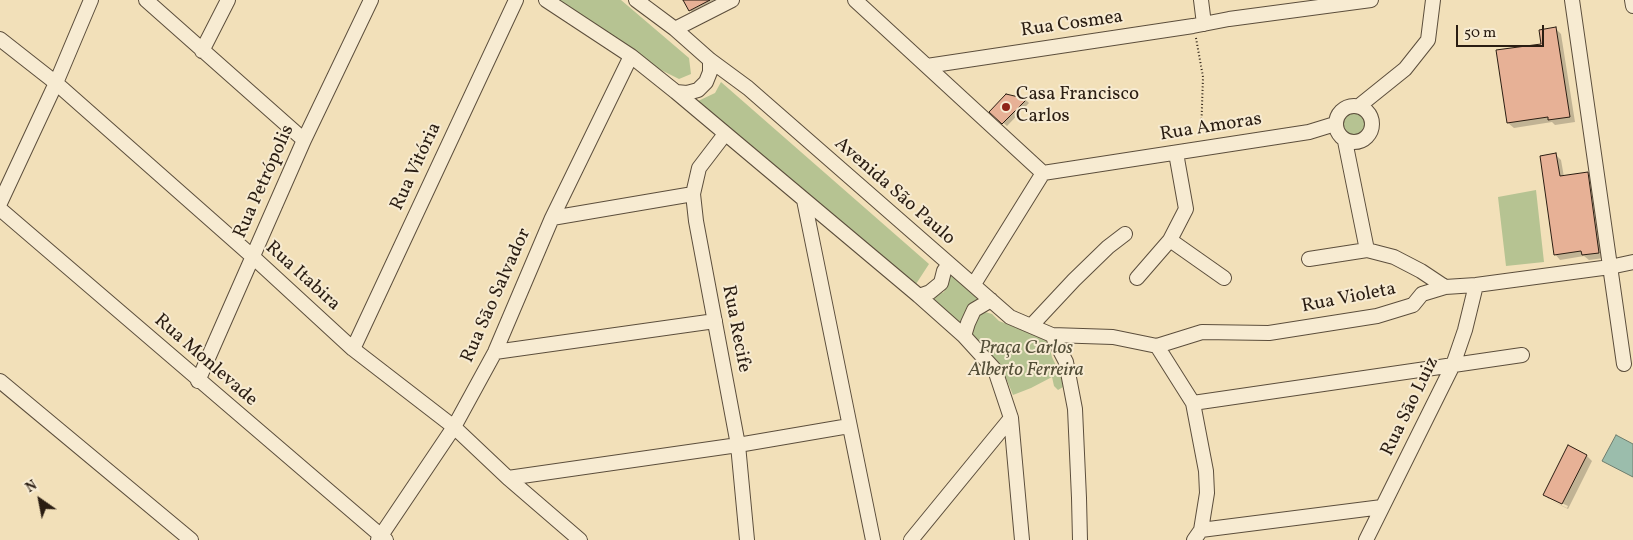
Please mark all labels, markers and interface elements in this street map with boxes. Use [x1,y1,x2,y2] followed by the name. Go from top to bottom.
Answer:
[1019,7,1125,43] street label: Rua Cosmea
[1458,15,1546,47] scale bar
[1464,23,1496,44] text: 50 m
[1016,85,1139,129] place label: Casa Francisco Carlos
[1000,101,1012,113] marker: Casa Francisco Carlos
[1158,109,1264,147] street label: Rua Amoras
[387,119,447,215] street label: Rua Vitória
[230,122,300,242] street label: Rua Petrópolis
[829,133,959,251] street label: Avenida São Paulo
[457,225,537,367] street label: Rua São Salvador
[260,237,344,317] street label: Rua Itabira
[1300,279,1398,319] street label: Rua Violeta
[715,283,755,375] street label: Rua Recife
[149,310,261,412] street label: Rua Monlevade
[968,339,1084,383] park label: Praça Carlos Alberto Ferreira
[1377,354,1445,460] street label: Rua São Luiz
[15,475,65,525] north arrow
[22,476,41,498] text: N

